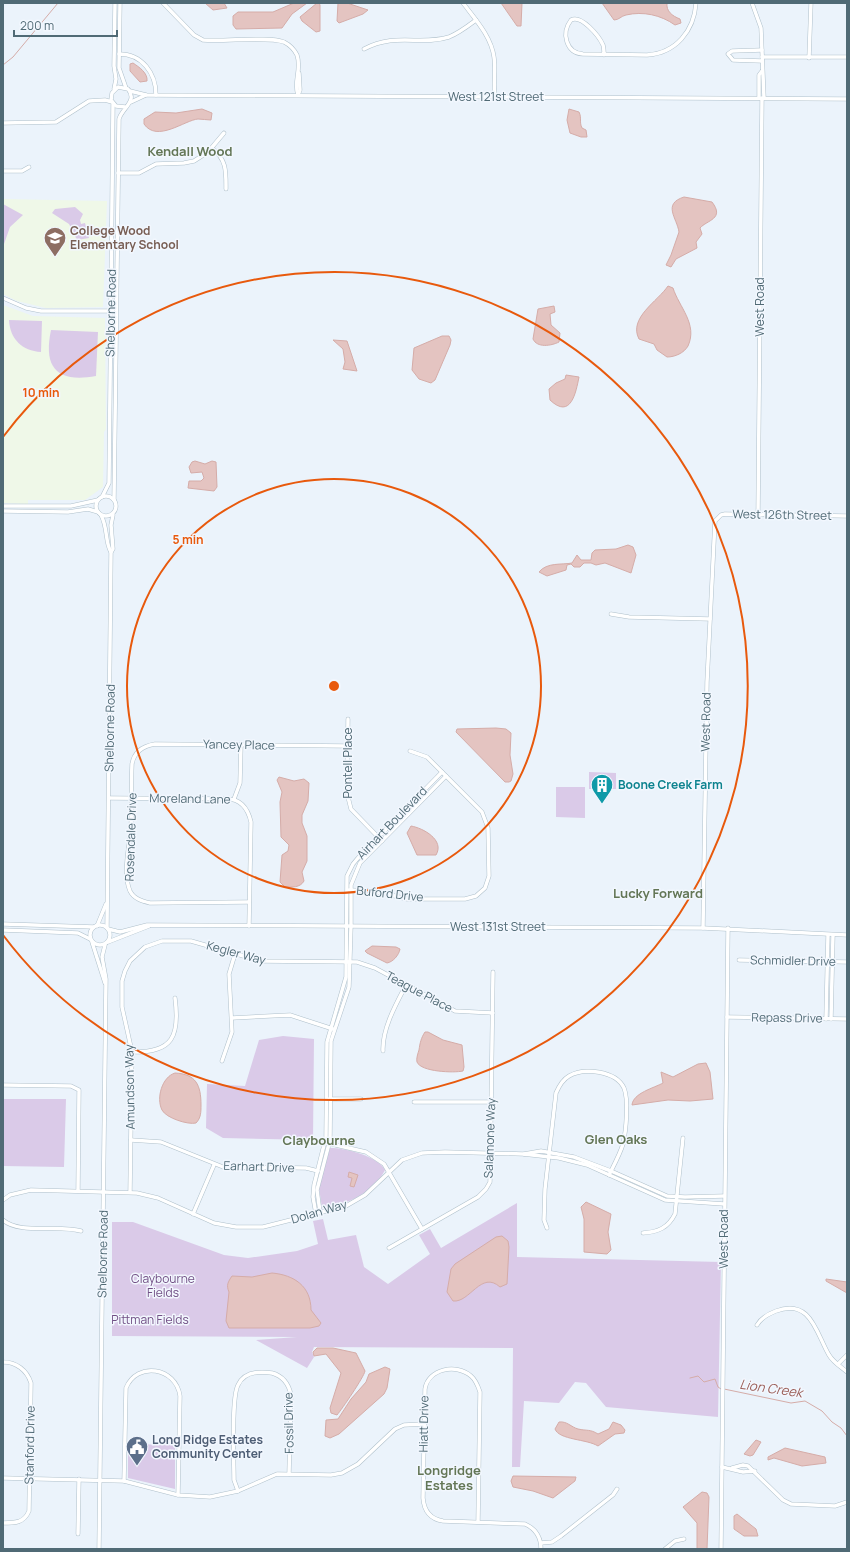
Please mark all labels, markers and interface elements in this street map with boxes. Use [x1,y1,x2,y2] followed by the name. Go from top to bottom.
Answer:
[14,12,117,38] scale bar
[20,17,54,34] text: 200 m
[448,88,544,105] street label: West 121st Street
[148,142,232,160] district label: Kendall Wood
[70,222,179,253] place label: College Wood Elementary School
[42,225,68,258] school or university icon: College Wood Elementary School
[101,269,120,357] street label: Shelborne Road
[751,277,768,337] street label: West Road
[22,384,60,401] text: 10 min
[732,505,832,524] street label: West 126th Street
[172,531,204,548] text: 5 min
[327,679,341,693] centre of rings
[100,684,119,772] street label: Shelborne Road
[696,692,715,752] street label: West Road
[339,727,356,799] street label: Pontell Place
[203,735,275,754] street label: Yancey Place
[589,772,615,805] building icon: Boone Creek Farm
[618,776,723,793] place label: Boone Creek Farm
[353,783,431,863] street label: Airhart Boulevard
[149,789,231,808] street label: Moreland Lane
[120,792,141,882] street label: Rosendale Drive
[356,882,424,905] street label: Buford Drive
[613,884,703,902] district label: Lucky Forward
[450,918,546,935] street label: West 131st Street
[205,936,268,969] street label: Kegler Way
[750,951,836,970] street label: Schmidler Drive
[383,967,456,1016] street label: Teague Place
[751,1008,823,1027] street label: Repass Drive
[120,1044,139,1130] street label: Amundson Way
[480,1097,499,1179] street label: Salamone Way
[585,1130,647,1148] district label: Glen Oaks
[283,1131,356,1149] district label: Claybourne
[223,1157,295,1176] street label: Earhart Drive
[289,1195,349,1228] street label: Dolan Way
[715,1209,732,1269] street label: West Road
[93,1210,112,1298] street label: Shelborne Road
[131,1270,195,1301] park label: Claybourne Fields
[111,1311,189,1328] park label: Pittman Fields
[738,1375,806,1402] water label: Lion Creek
[279,1392,298,1454] street label: Fossil Drive
[415,1395,432,1453] street label: Hiatt Drive
[20,1405,39,1485] street label: Stanford Drive
[152,1431,264,1462] place label: Long Ridge Estates Community Center
[124,1434,150,1467] public building icon: Long Ridge Estates Community Center
[417,1461,481,1494] district label: Longridge Estates

